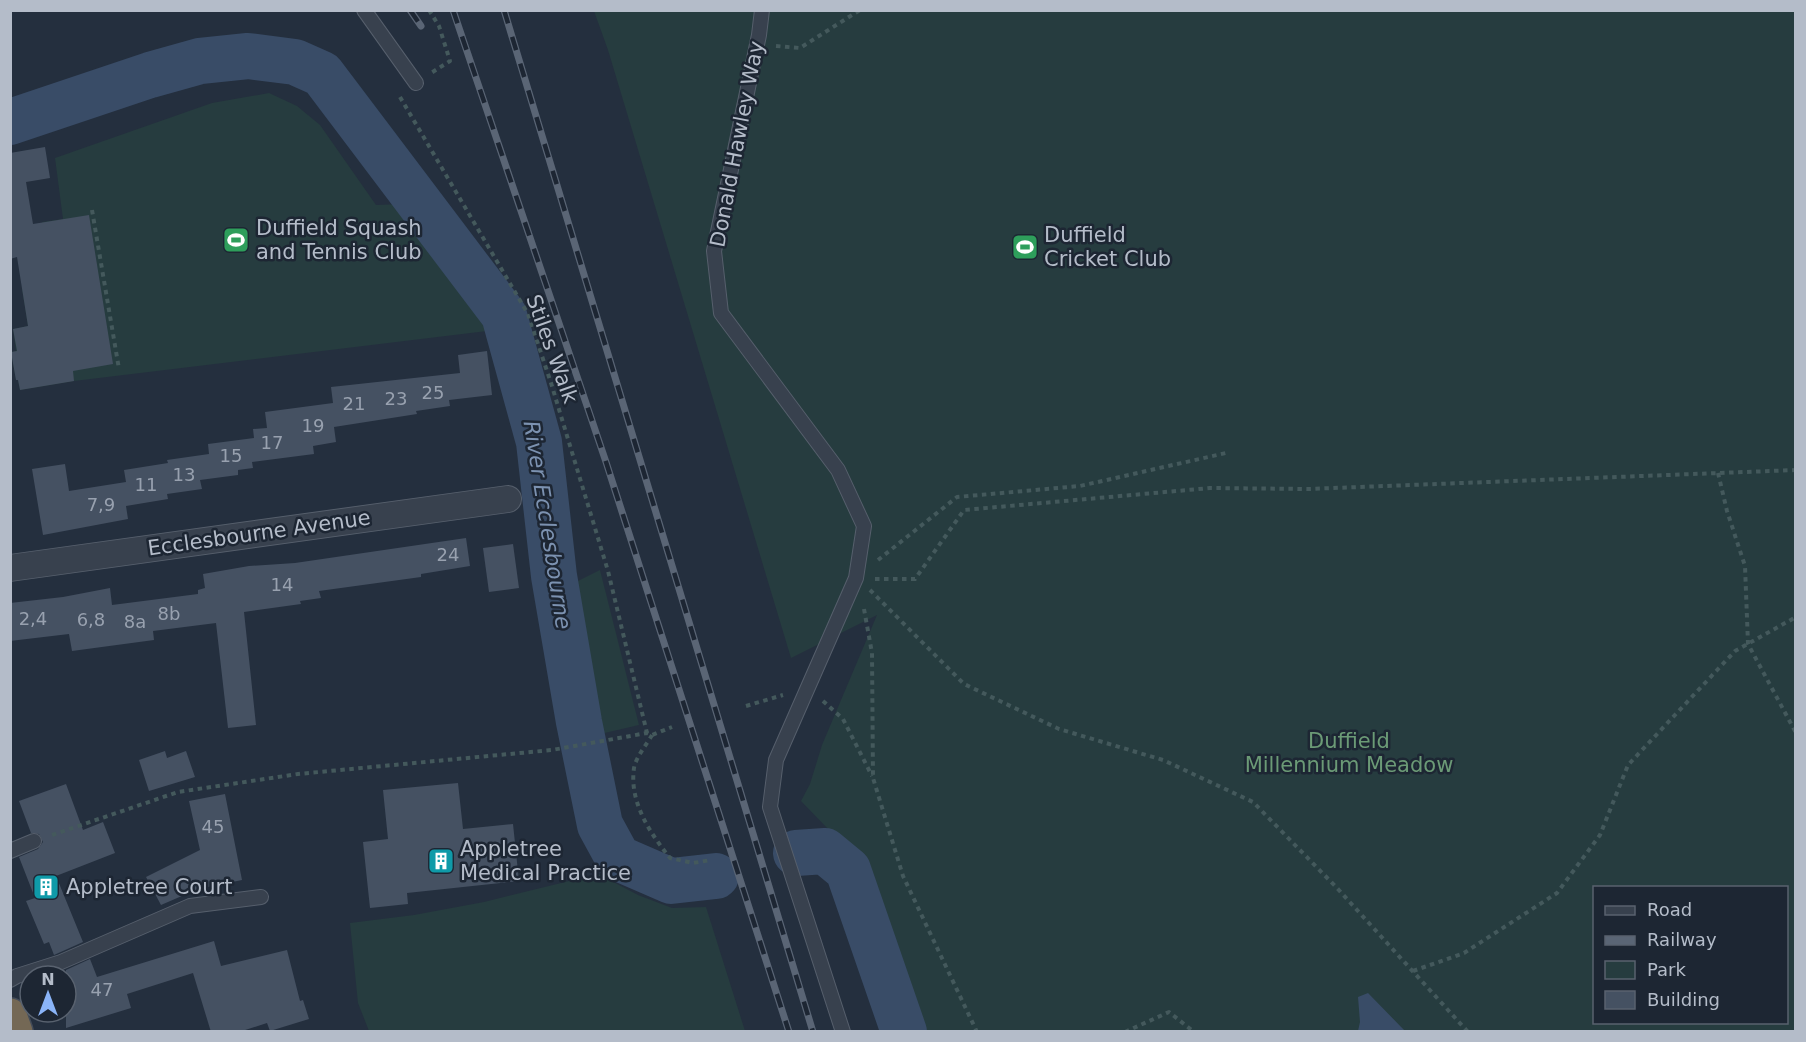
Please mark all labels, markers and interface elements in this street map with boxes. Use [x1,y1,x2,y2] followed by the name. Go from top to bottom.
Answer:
[705,39,769,249] street label: Donald Hawley Way
[256,216,422,264] place label: Duffield Squash and Tennis Club
[1044,223,1171,271] place label: Duffield Cricket Club
[221,225,251,255] sports icon: Duffield Squash and Tennis Club
[1010,232,1040,262] sports icon: Duffield Cricket Club
[521,291,583,407] street label: Stiles Walk
[422,382,444,403] house number: 25
[385,388,407,409] house number: 23
[343,393,365,414] house number: 21
[302,415,324,436] house number: 19
[519,419,576,631] water label: River Ecclesbourne
[261,432,283,453] house number: 17
[220,445,242,466] house number: 15
[173,464,195,485] house number: 13
[135,474,157,495] house number: 11
[87,494,115,515] house number: 7,9
[146,505,372,561] street label: Ecclesbourne Avenue
[437,544,459,565] house number: 24
[271,574,293,595] house number: 14
[158,603,180,624] house number: 8b
[19,608,47,629] house number: 2,4
[77,609,105,630] house number: 6,8
[124,611,146,632] house number: 8a
[1245,729,1453,777] park label: Duffield Millennium Meadow
[202,816,224,837] house number: 45
[460,837,631,885] place label: Appletree Medical Practice
[426,846,456,876] building icon: Appletree Medical Practice
[31,872,61,902] building icon: Appletree Court
[66,875,232,899] place label: Appletree Court
[1593,886,1788,1024] legend
[1647,899,1692,920] text: Road
[1647,929,1717,950] text: Railway
[1647,959,1686,980] text: Park
[18,964,78,1024] north arrow
[41,970,55,989] text: N
[91,979,113,1000] house number: 47
[1647,989,1720,1010] text: Building

